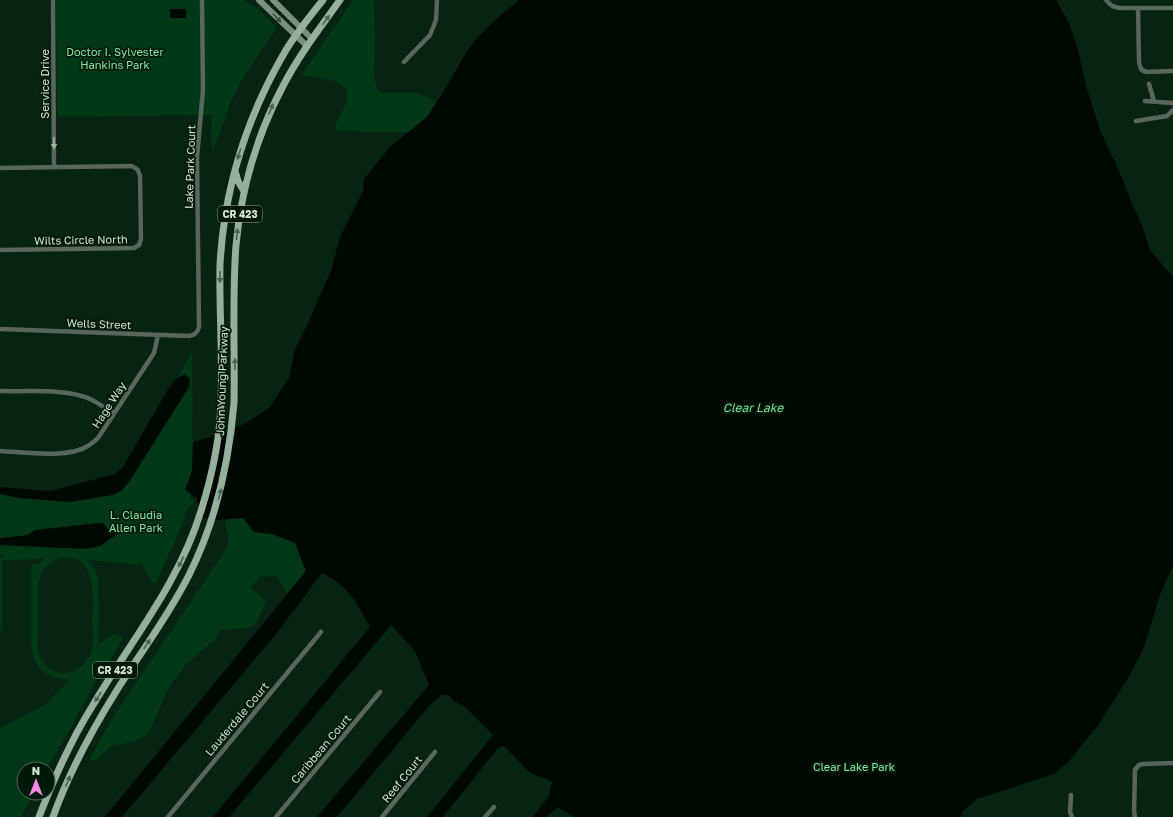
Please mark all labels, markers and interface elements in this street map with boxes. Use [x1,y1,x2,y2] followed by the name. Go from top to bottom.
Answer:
[272,13,282,23] one-way arrow
[322,14,330,25] one-way arrow
[66,45,164,71] park label: Doctor I. Sylvester Hankins Park
[38,49,51,119] street label: Service Drive
[268,104,274,115] one-way arrow
[182,125,197,209] street label: Lake Park Court
[51,137,57,150] one-way arrow
[236,148,242,160] one-way arrow
[218,206,262,222] road number: CR 423
[234,228,241,240] one-way arrow
[34,232,128,247] street label: Wilts Circle North
[217,271,223,284] one-way arrow
[66,316,132,331] street label: Wells Street
[213,326,230,436] street label: John Young Parkway
[232,357,238,370] one-way arrow
[89,379,128,430] street label: Hage Way
[723,400,784,415] water label: Clear Lake
[217,487,223,499] one-way arrow
[109,508,163,534] park label: L. Claudia Allen Park
[178,557,184,568] one-way arrow
[143,639,151,650] one-way arrow
[93,662,137,678] road number: CR 423
[202,679,271,758] street label: Lauderdale Court
[94,692,102,702] one-way arrow
[288,711,353,786] street label: Caribbean Court
[379,753,424,805] street label: Reef Court
[813,760,895,773] park label: Clear Lake Park
[16,761,56,801] north arrow
[32,764,40,777] text: N
[65,775,71,787] one-way arrow

